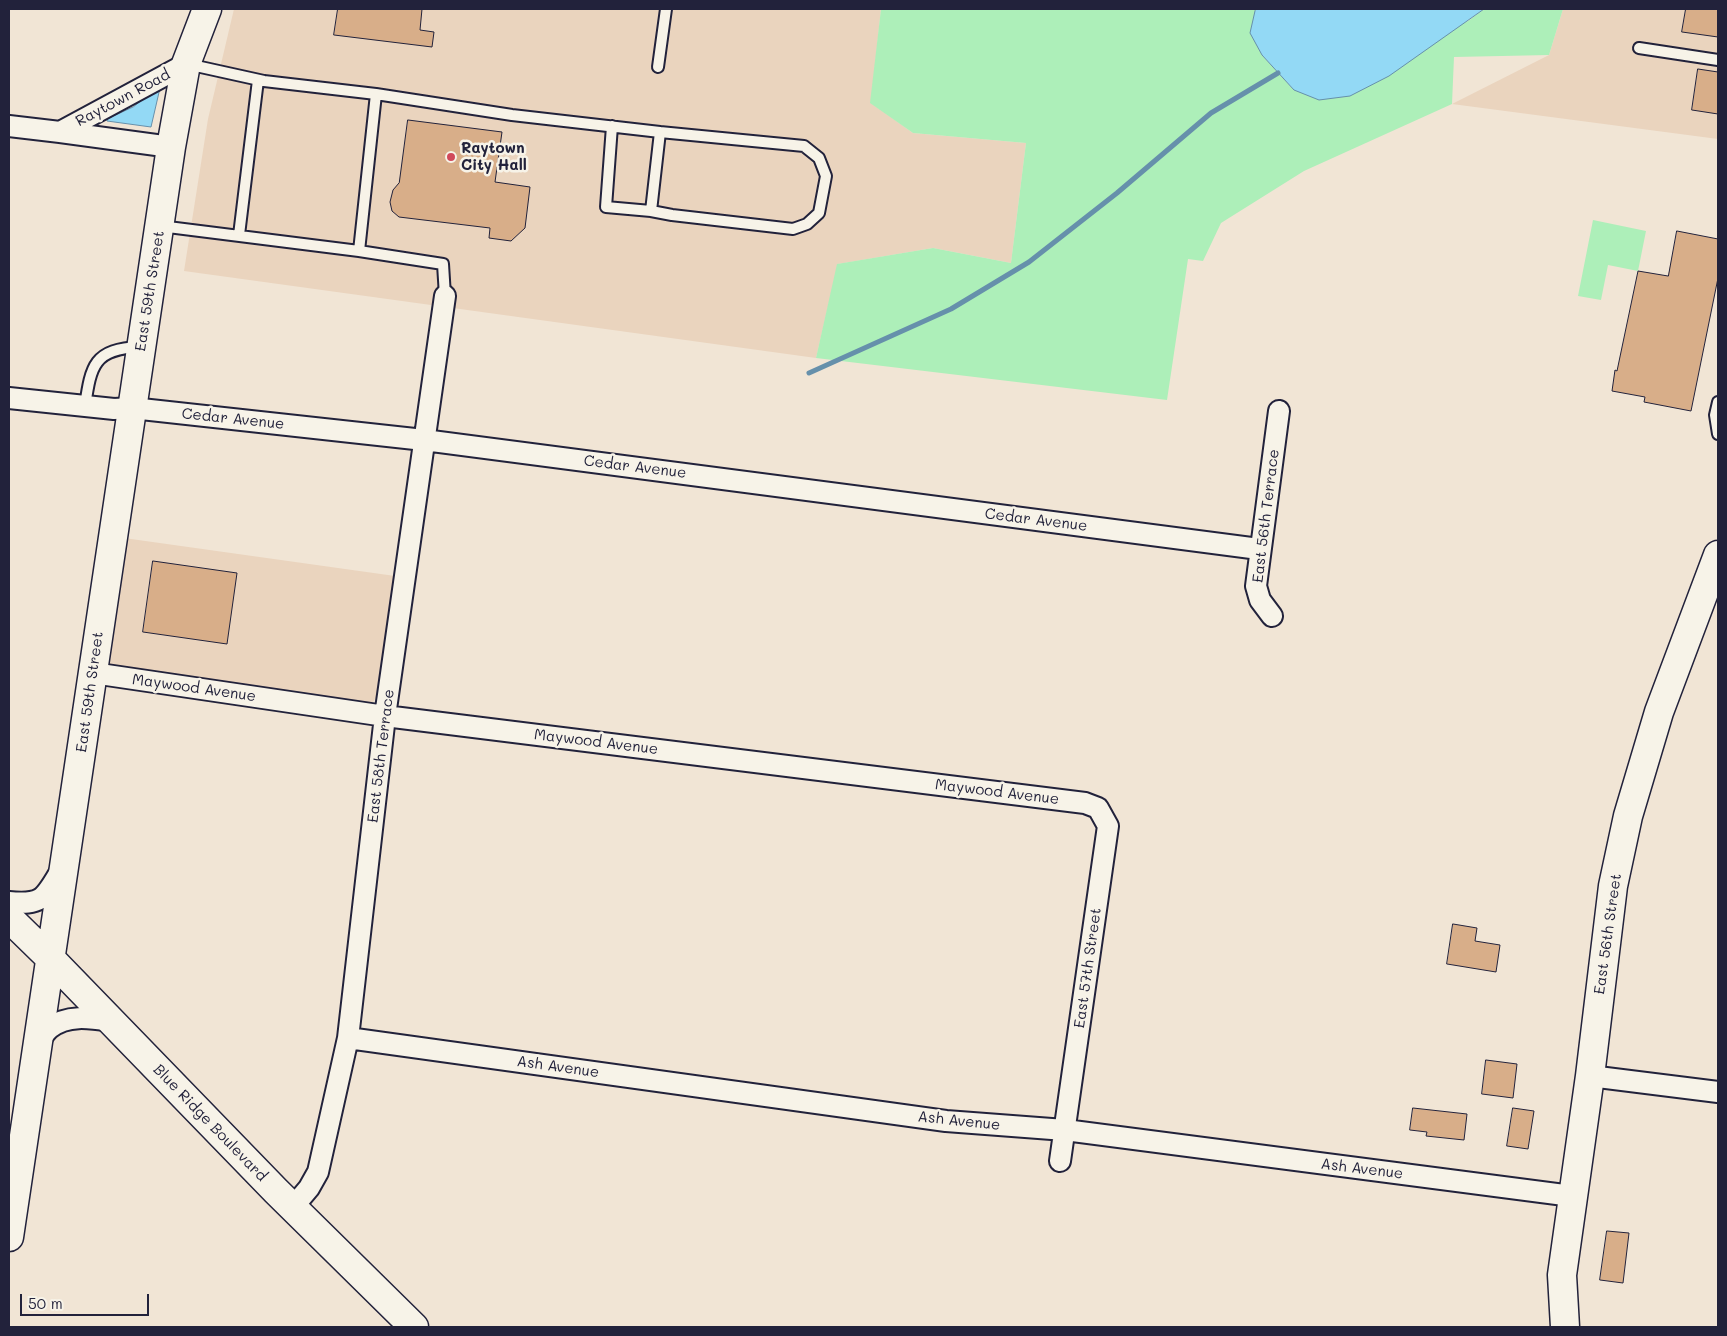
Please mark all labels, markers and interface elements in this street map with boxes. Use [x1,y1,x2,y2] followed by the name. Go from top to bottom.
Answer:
[73,66,173,130] street label: Raytown Road
[461,139,527,174] place label: Raytown City Hall
[445,151,457,163] marker: Raytown City Hall
[132,229,168,353] street label: East 59th Street
[181,405,285,433] street label: Cedar Avenue
[1249,448,1283,584] street label: East 56th Terrace
[583,452,687,482] street label: Cedar Avenue
[984,505,1088,535] street label: Cedar Avenue
[73,630,107,754] street label: East 59th Street
[131,670,257,706] street label: Maywood Avenue
[364,688,398,824] street label: East 58th Terrace
[533,725,659,759] street label: Maywood Avenue
[934,775,1060,809] street label: Maywood Avenue
[1591,872,1625,996] street label: East 56th Street
[1071,907,1105,1029] street label: East 57th Street
[516,1052,600,1082] street label: Ash Avenue
[149,1061,271,1185] street label: Blue Ridge Boulevard
[917,1108,1001,1134] street label: Ash Avenue
[1320,1155,1404,1183] street label: Ash Avenue
[22,1284,151,1316] scale bar
[28,1293,63,1313] text: 50 m

